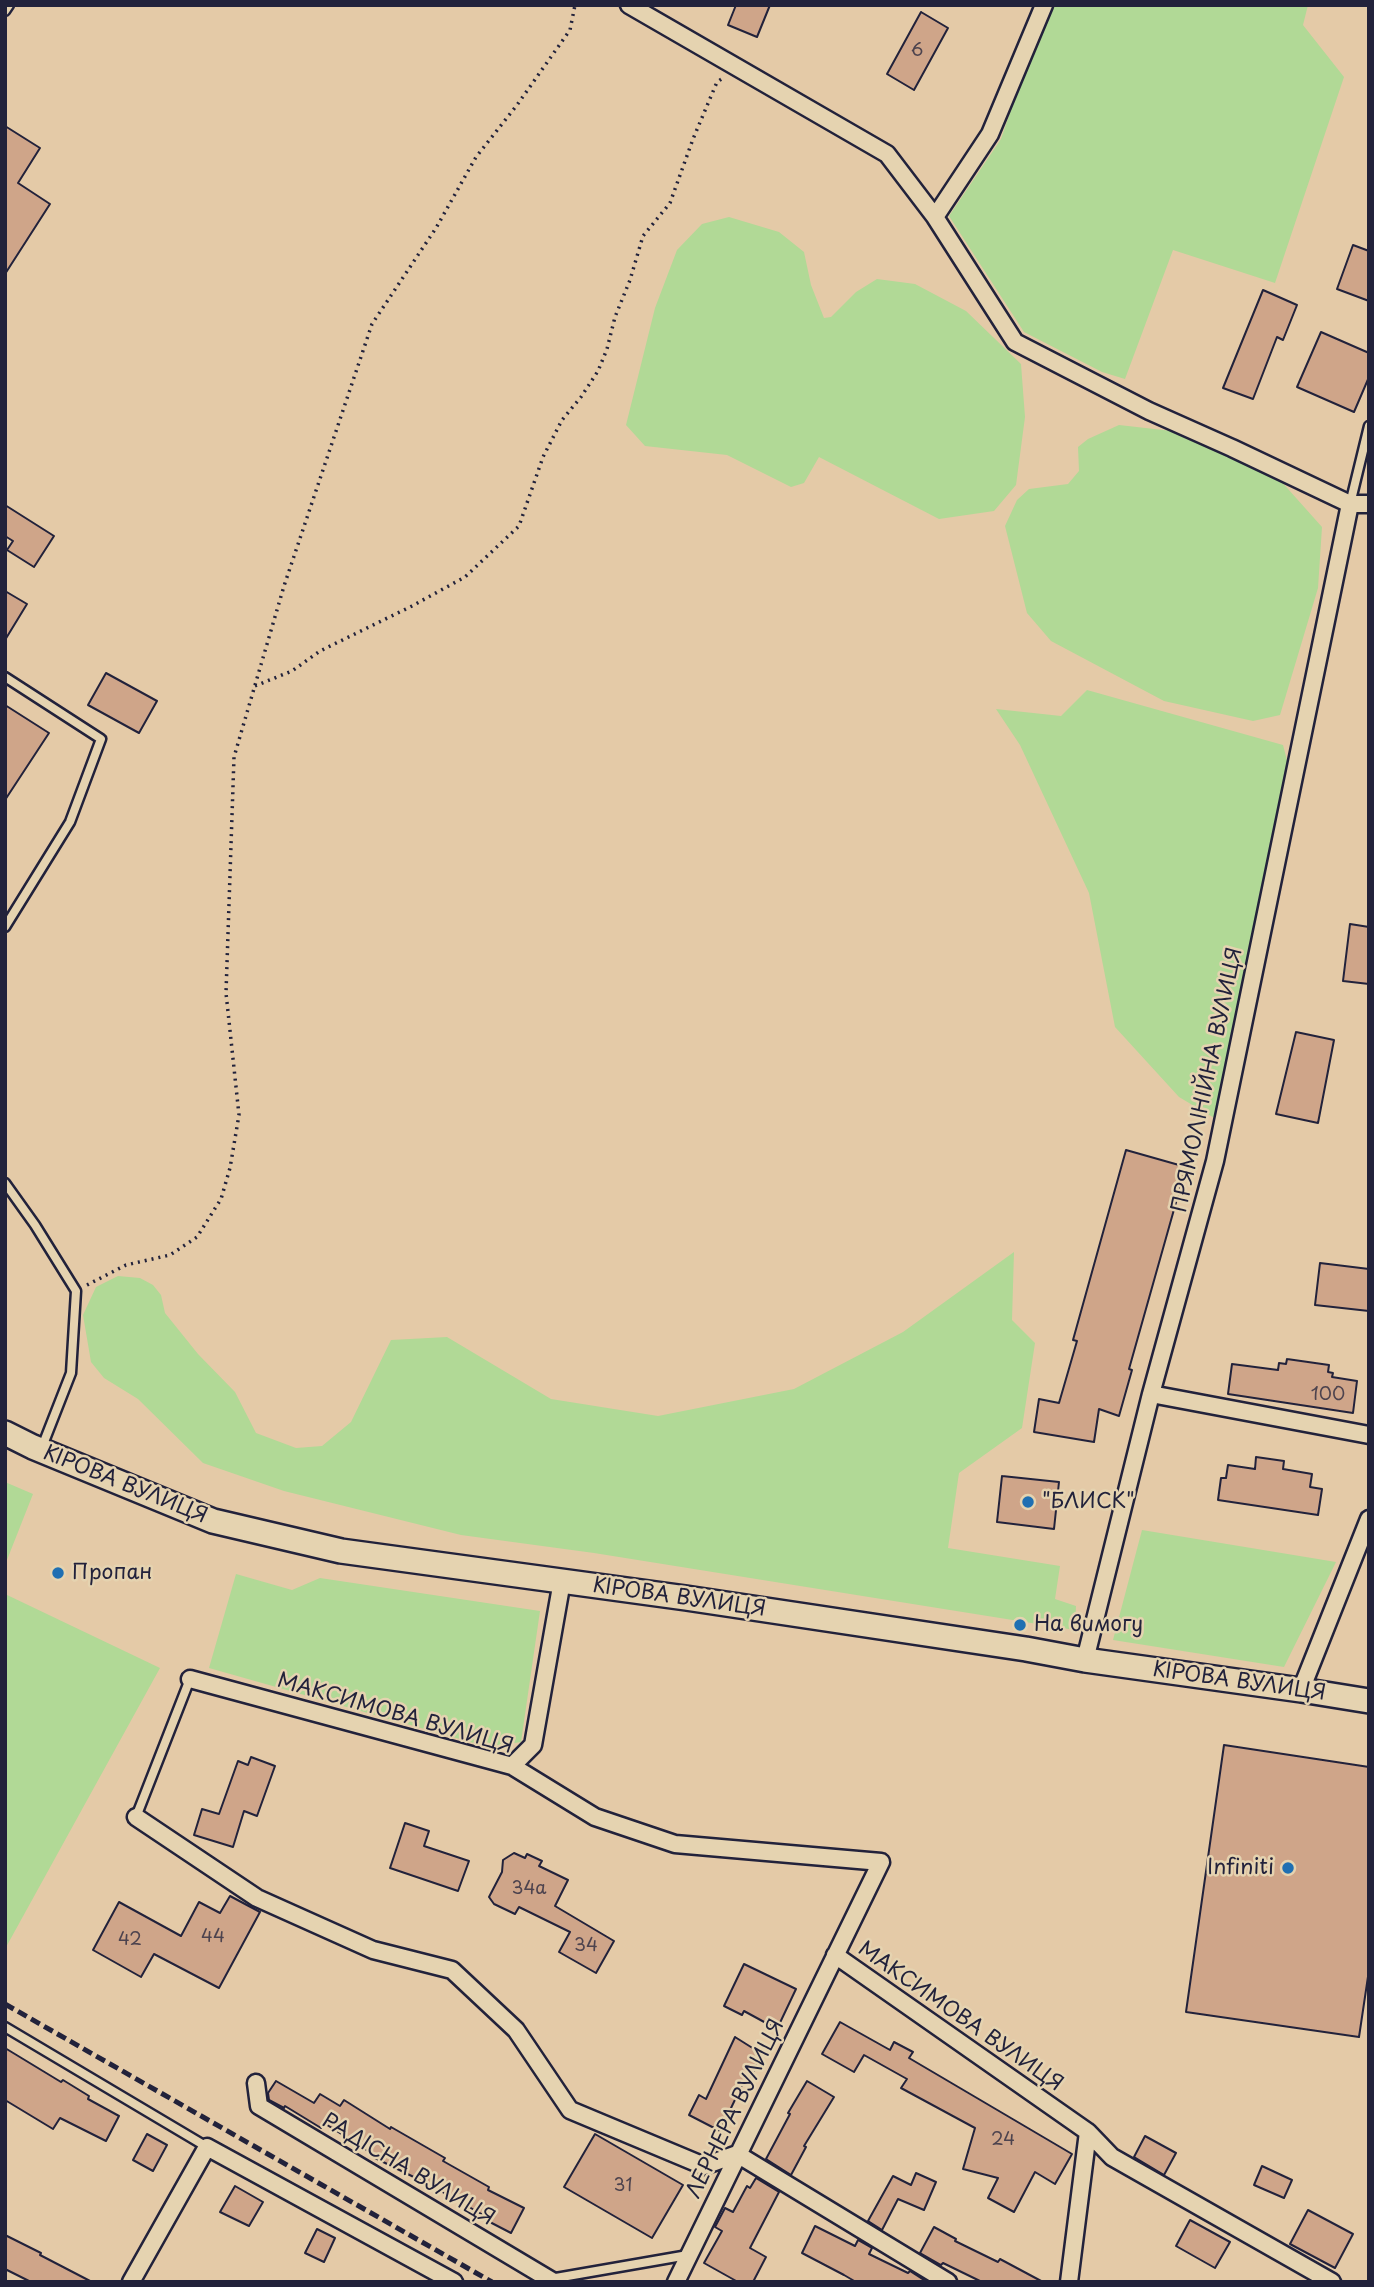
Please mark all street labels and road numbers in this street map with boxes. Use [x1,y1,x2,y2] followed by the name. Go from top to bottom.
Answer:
[1168,945,1248,1215] street label: ПРЯМОЛІНІЙНА ВУЛИЦЯ
[39,1441,211,1529] street label: КІРОВА ВУЛИЦЯ
[591,1573,767,1623] street label: КІРОВА ВУЛИЦЯ
[1151,1657,1327,1707] street label: КІРОВА ВУЛИЦЯ
[274,1668,516,1760] street label: МАКСИМОВА ВУЛИЦЯ
[853,1937,1067,2097] street label: МАКСИМОВА ВУЛИЦЯ
[682,2015,790,2203] street label: ЛЕРНЕРА ВУЛИЦЯ
[317,2109,499,2231] street label: РАДІСНА ВУЛИЦЯ

